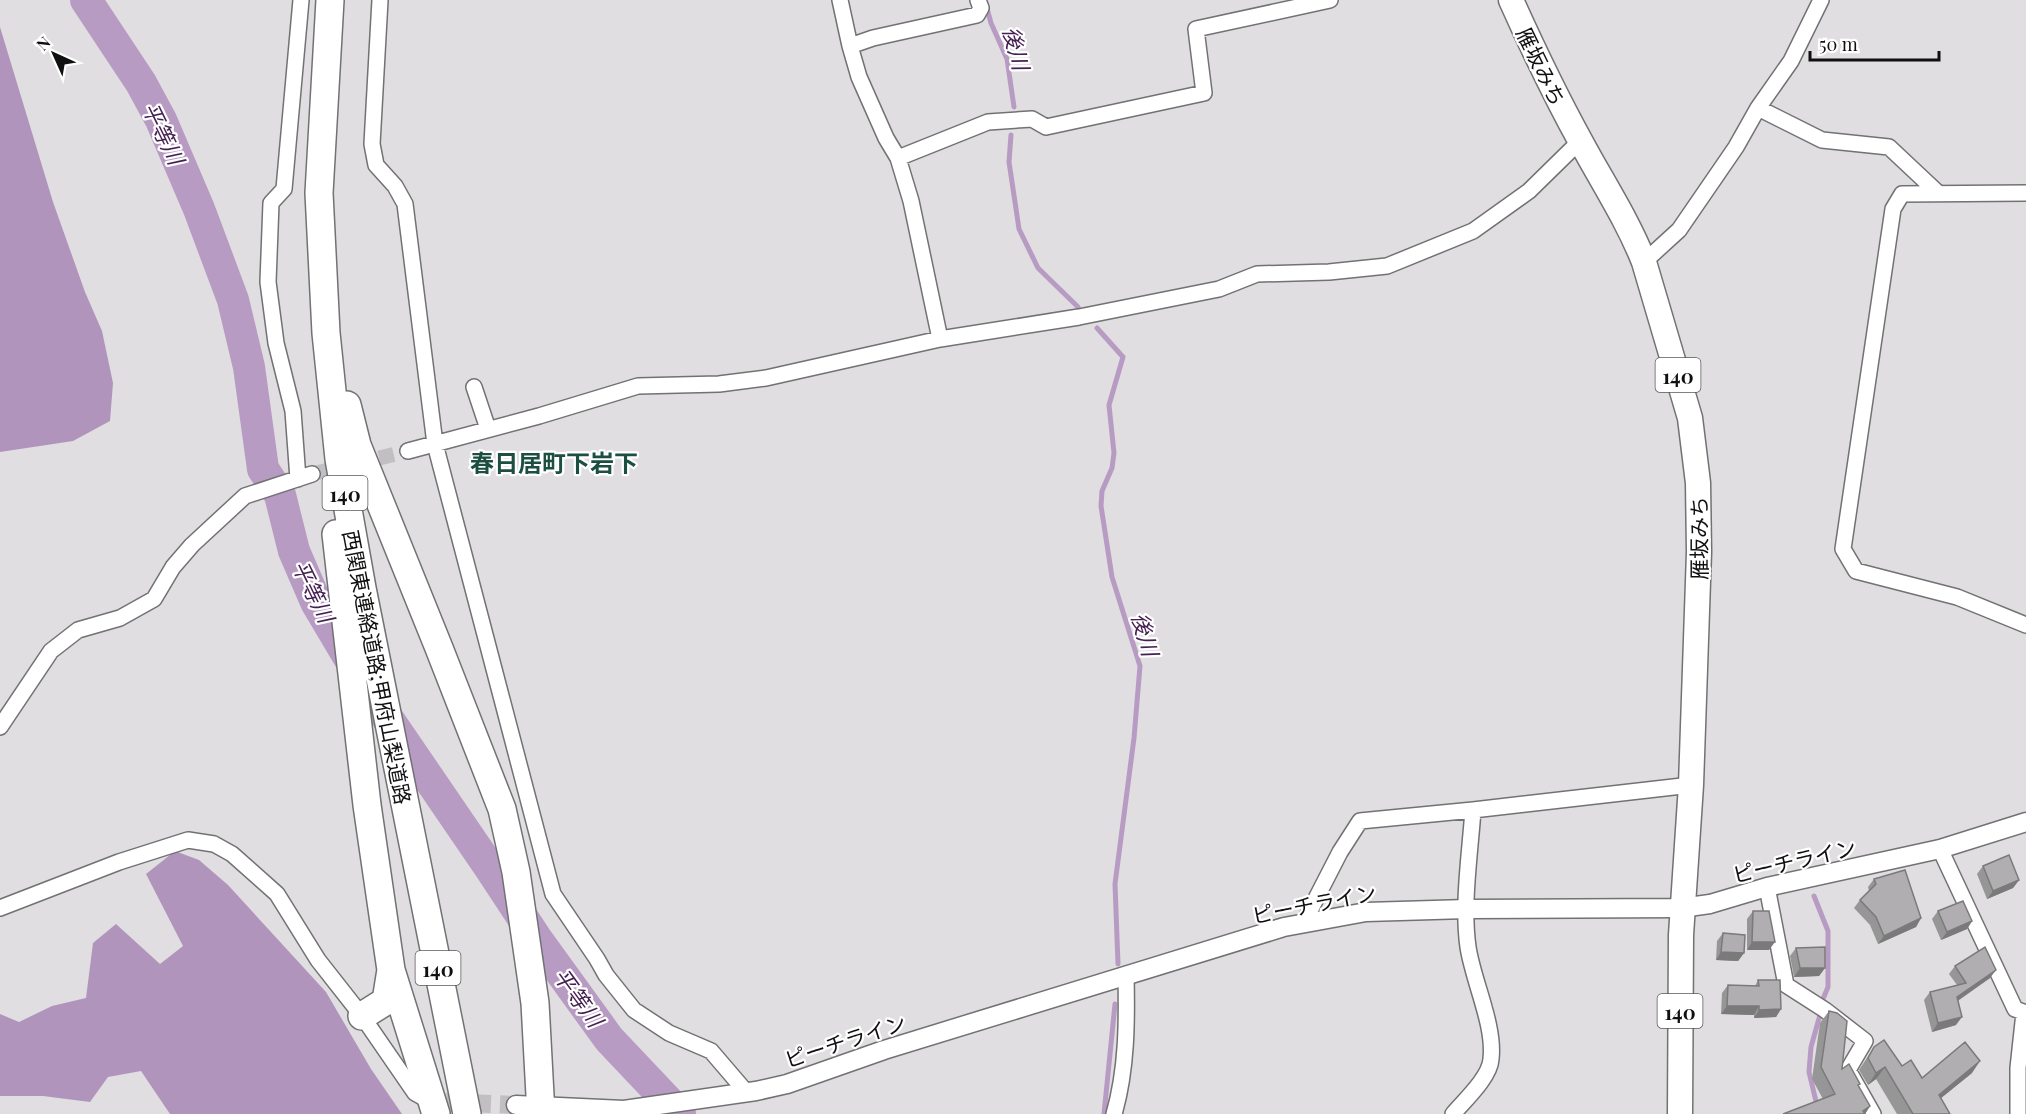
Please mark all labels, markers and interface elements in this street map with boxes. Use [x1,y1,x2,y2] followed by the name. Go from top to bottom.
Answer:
[1511,22,1573,110] street label: 雁坂みち
[997,23,1038,75] water label: 後川
[24,24,84,84] north arrow
[1810,24,1939,62] scale bar
[32,31,55,55] text: N
[1819,32,1858,56] text: 50 m
[136,97,193,171] water label: 平等川
[1656,358,1700,392] road number: 140
[470,446,638,478] district label: 春日居町下岩下
[322,476,368,510] road number: 140
[1684,496,1712,580] street label: 雁坂みち
[338,527,418,807] street label: 西関東連絡道路;甲府山梨道路
[286,555,343,629] water label: 平等川
[1126,609,1167,661] water label: 後川
[1729,832,1859,888] street label: ピーチライン
[1249,877,1379,929] street label: ピーチライン
[416,951,460,985] road number: 140
[547,961,612,1034] water label: 平等川
[1658,994,1702,1028] road number: 140
[781,1007,909,1073] street label: ピーチライン

